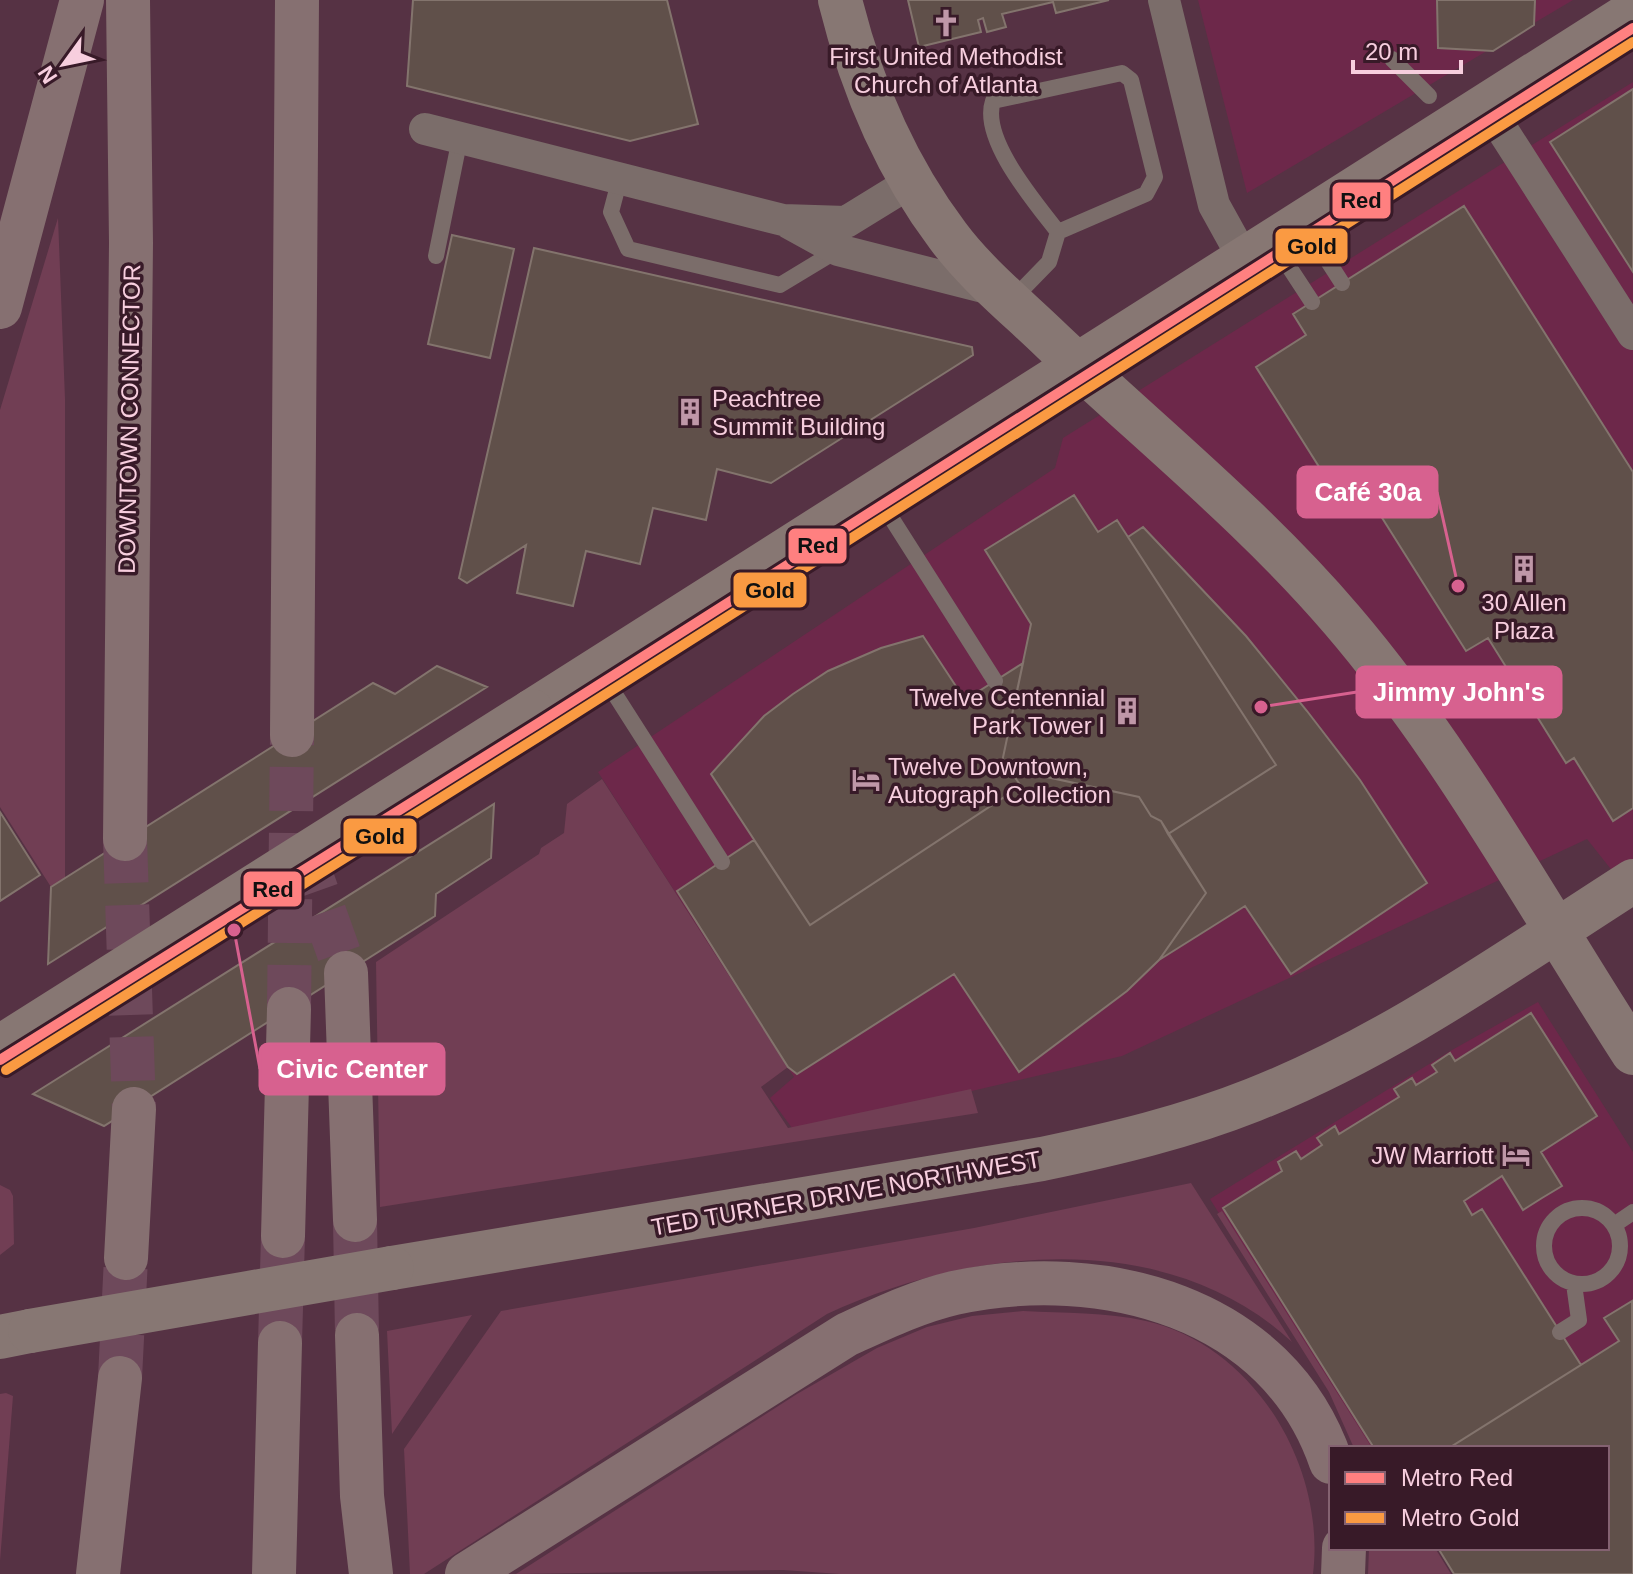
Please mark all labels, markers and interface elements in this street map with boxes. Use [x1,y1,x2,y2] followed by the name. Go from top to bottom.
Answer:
[931,8,961,38] church icon: First United Methodist Church of Atlanta
[24,24,104,104] north arrow
[1353,24,1461,74] scale bar
[1365,38,1418,65] text: 20 m
[829,43,1063,98] place label: First United Methodist Church of Atlanta
[33,61,62,88] text: N
[1331,181,1392,220] line badge: Red
[1340,188,1382,213] text: Red
[1274,227,1349,265] line badge: Gold
[1287,234,1337,259] text: Gold
[113,264,145,574] street label: DOWNTOWN CONNECTOR
[712,385,885,440] place label: Peachtree Summit Building
[675,397,705,427] building icon: Peachtree Summit Building
[1298,467,1437,517] callout: Café 30a
[1315,477,1422,507] text: Café 30a
[787,527,848,565] line badge: Red
[797,533,839,558] text: Red
[1509,554,1539,584] building icon: 30 Allen Plaza
[732,571,808,609] line badge: Gold
[745,578,795,603] text: Gold
[1481,589,1567,644] place label: 30 Allen Plaza
[1357,667,1561,717] callout: Jimmy John's
[1373,677,1545,707] text: Jimmy John's
[909,684,1105,739] place label: Twelve Centennial Park Tower I
[1112,696,1142,726] building icon: Twelve Centennial Park Tower I
[888,753,1111,808] place label: Twelve Downtown, Autograph Collection
[851,765,881,795] hotel icon: Twelve Downtown, Autograph Collection
[342,817,418,855] line badge: Gold
[355,824,405,849] text: Gold
[242,870,303,908] line badge: Red
[252,877,294,902] text: Red
[260,1044,444,1094] callout: Civic Center
[276,1054,428,1084] text: Civic Center
[1501,1140,1531,1170] hotel icon: JW Marriott
[1371,1142,1494,1169] place label: JW Marriott
[649,1145,1043,1241] street label: TED TURNER DRIVE NORTHWEST
[1329,1446,1609,1550] legend
[1401,1464,1513,1491] text: Metro Red
[1401,1504,1520,1531] text: Metro Gold

